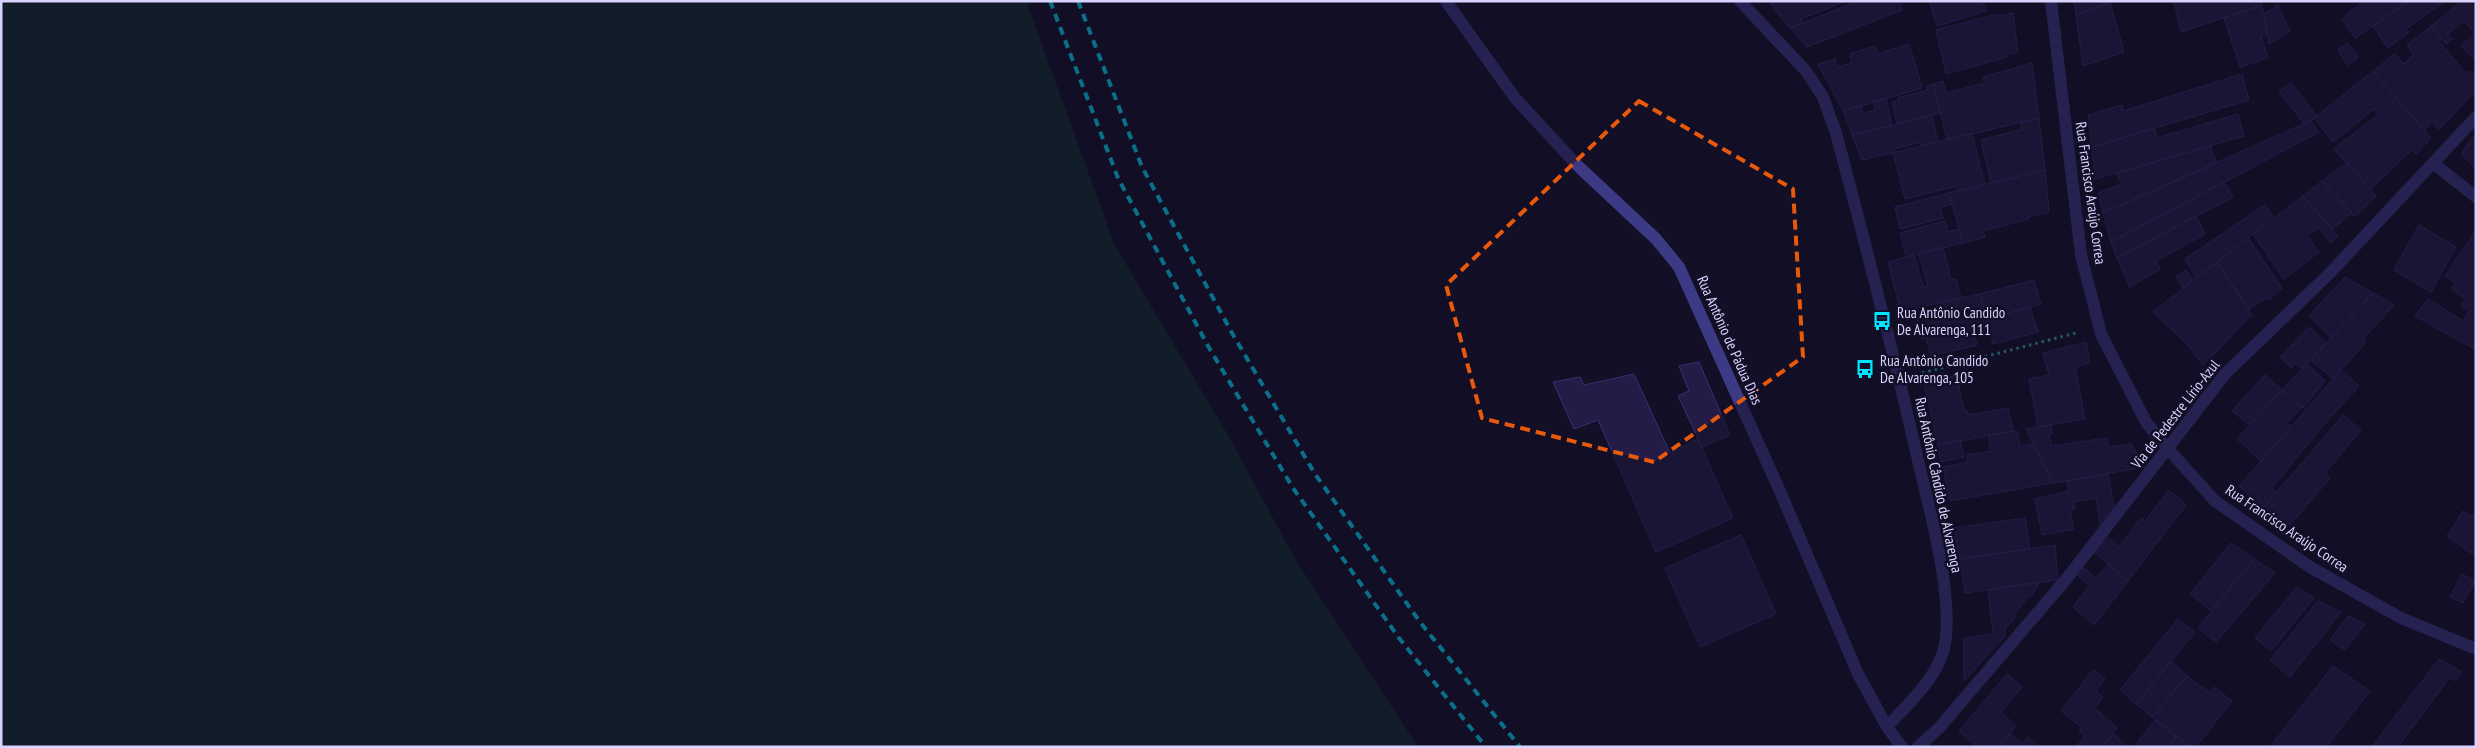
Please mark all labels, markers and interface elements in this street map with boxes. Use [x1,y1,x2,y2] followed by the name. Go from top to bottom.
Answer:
[2072,121,2110,265] street label: Rua Francisco Araújo Correa
[1693,273,1767,407] street label: Rua Antônio de Pádua Dias
[1897,303,2005,339] place label: Rua Antônio Candido De Alvarenga, 111
[1871,310,1893,332] bus stop icon: Rua Antônio Candido De Alvarenga, 111
[1880,351,1988,387] place label: Rua Antônio Candido De Alvarenga, 105
[2126,355,2224,473] street label: Via de Pedestre Lírio-Azul
[1854,358,1876,380] bus stop icon: Rua Antônio Candido De Alvarenga, 105
[1911,396,1967,574] street label: Rua Antônio Cândido de Alvarenga
[2222,480,2352,576] street label: Rua Francisco Araújo Correa

